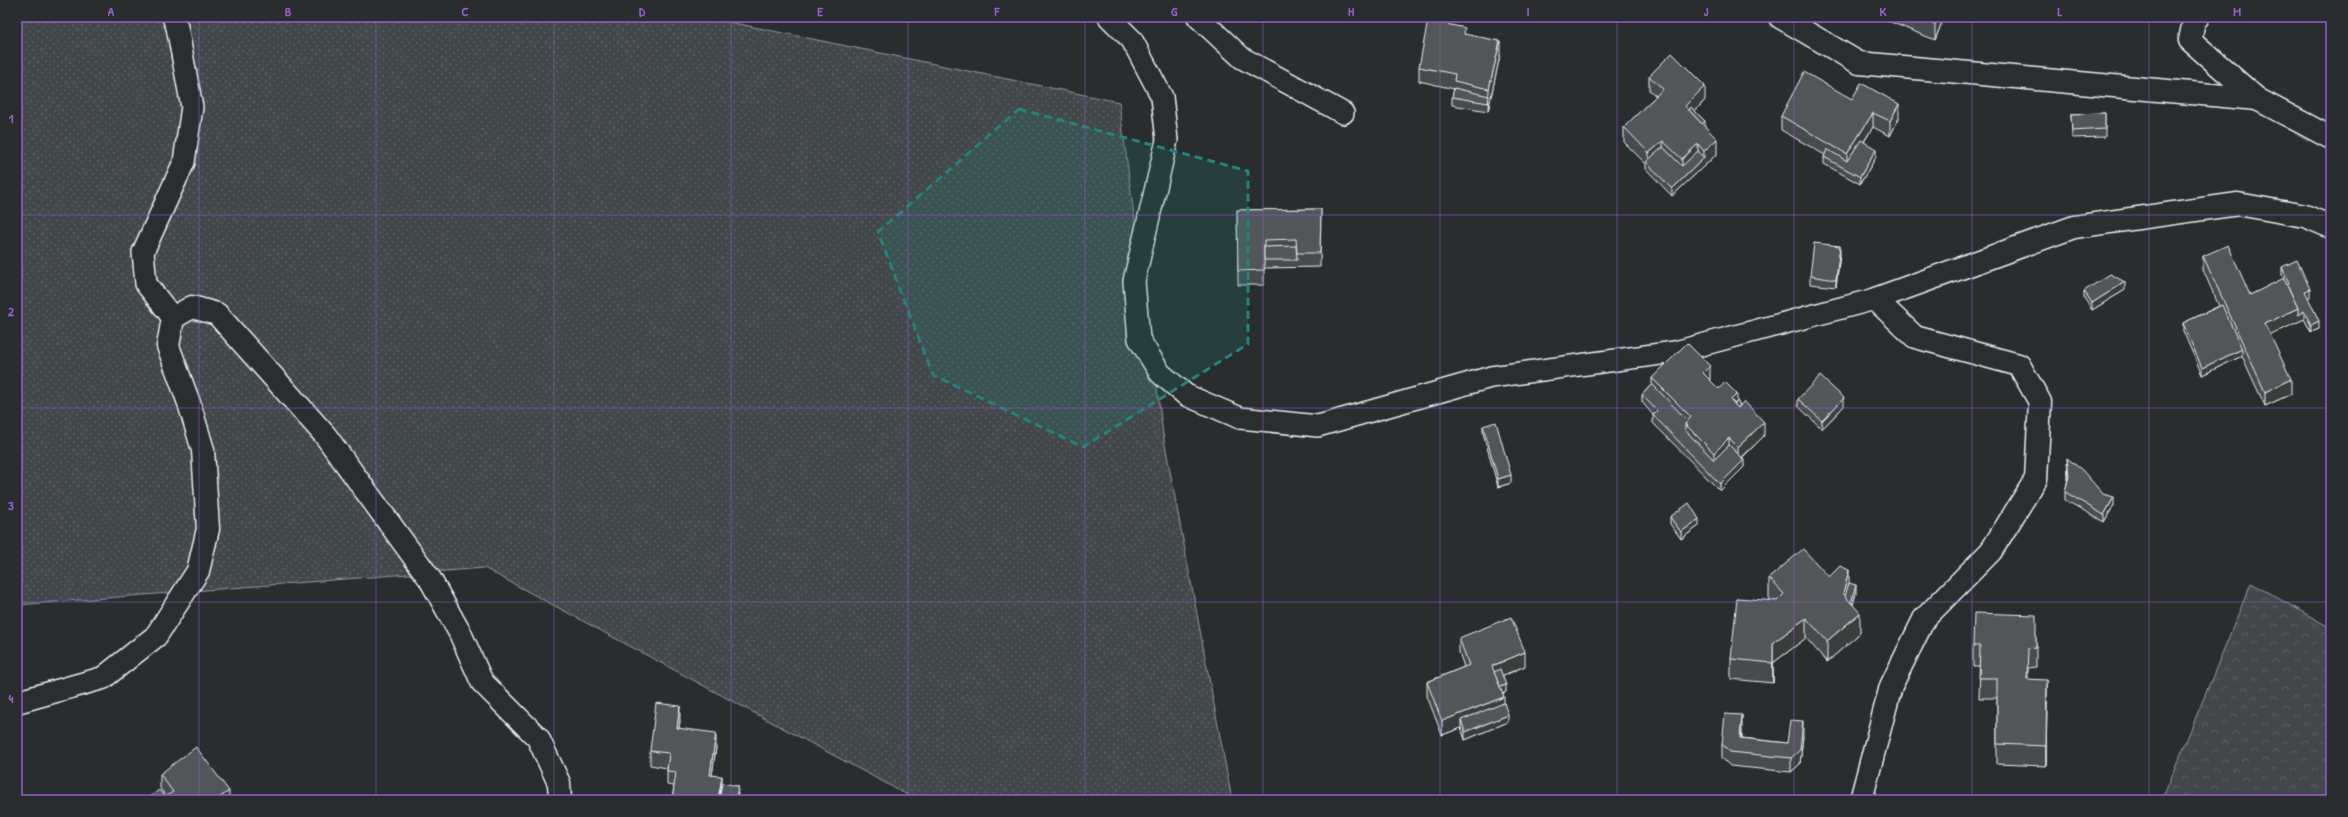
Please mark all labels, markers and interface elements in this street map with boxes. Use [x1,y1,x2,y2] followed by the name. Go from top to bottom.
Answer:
[108,2,115,20] text: A
[285,2,292,20] text: B
[461,2,469,20] text: C
[639,2,646,20] text: D
[817,2,823,20] text: E
[994,2,1001,20] text: F
[1171,2,1178,20] text: G
[1348,2,1354,20] text: H
[1526,2,1530,20] text: I
[1704,2,1709,20] text: J
[1880,2,1887,20] text: K
[2058,2,2063,20] text: L
[2233,2,2241,20] text: M
[9,109,14,127] text: 1
[8,302,15,320] text: 2
[8,496,14,514] text: 3
[9,689,14,707] text: 4

